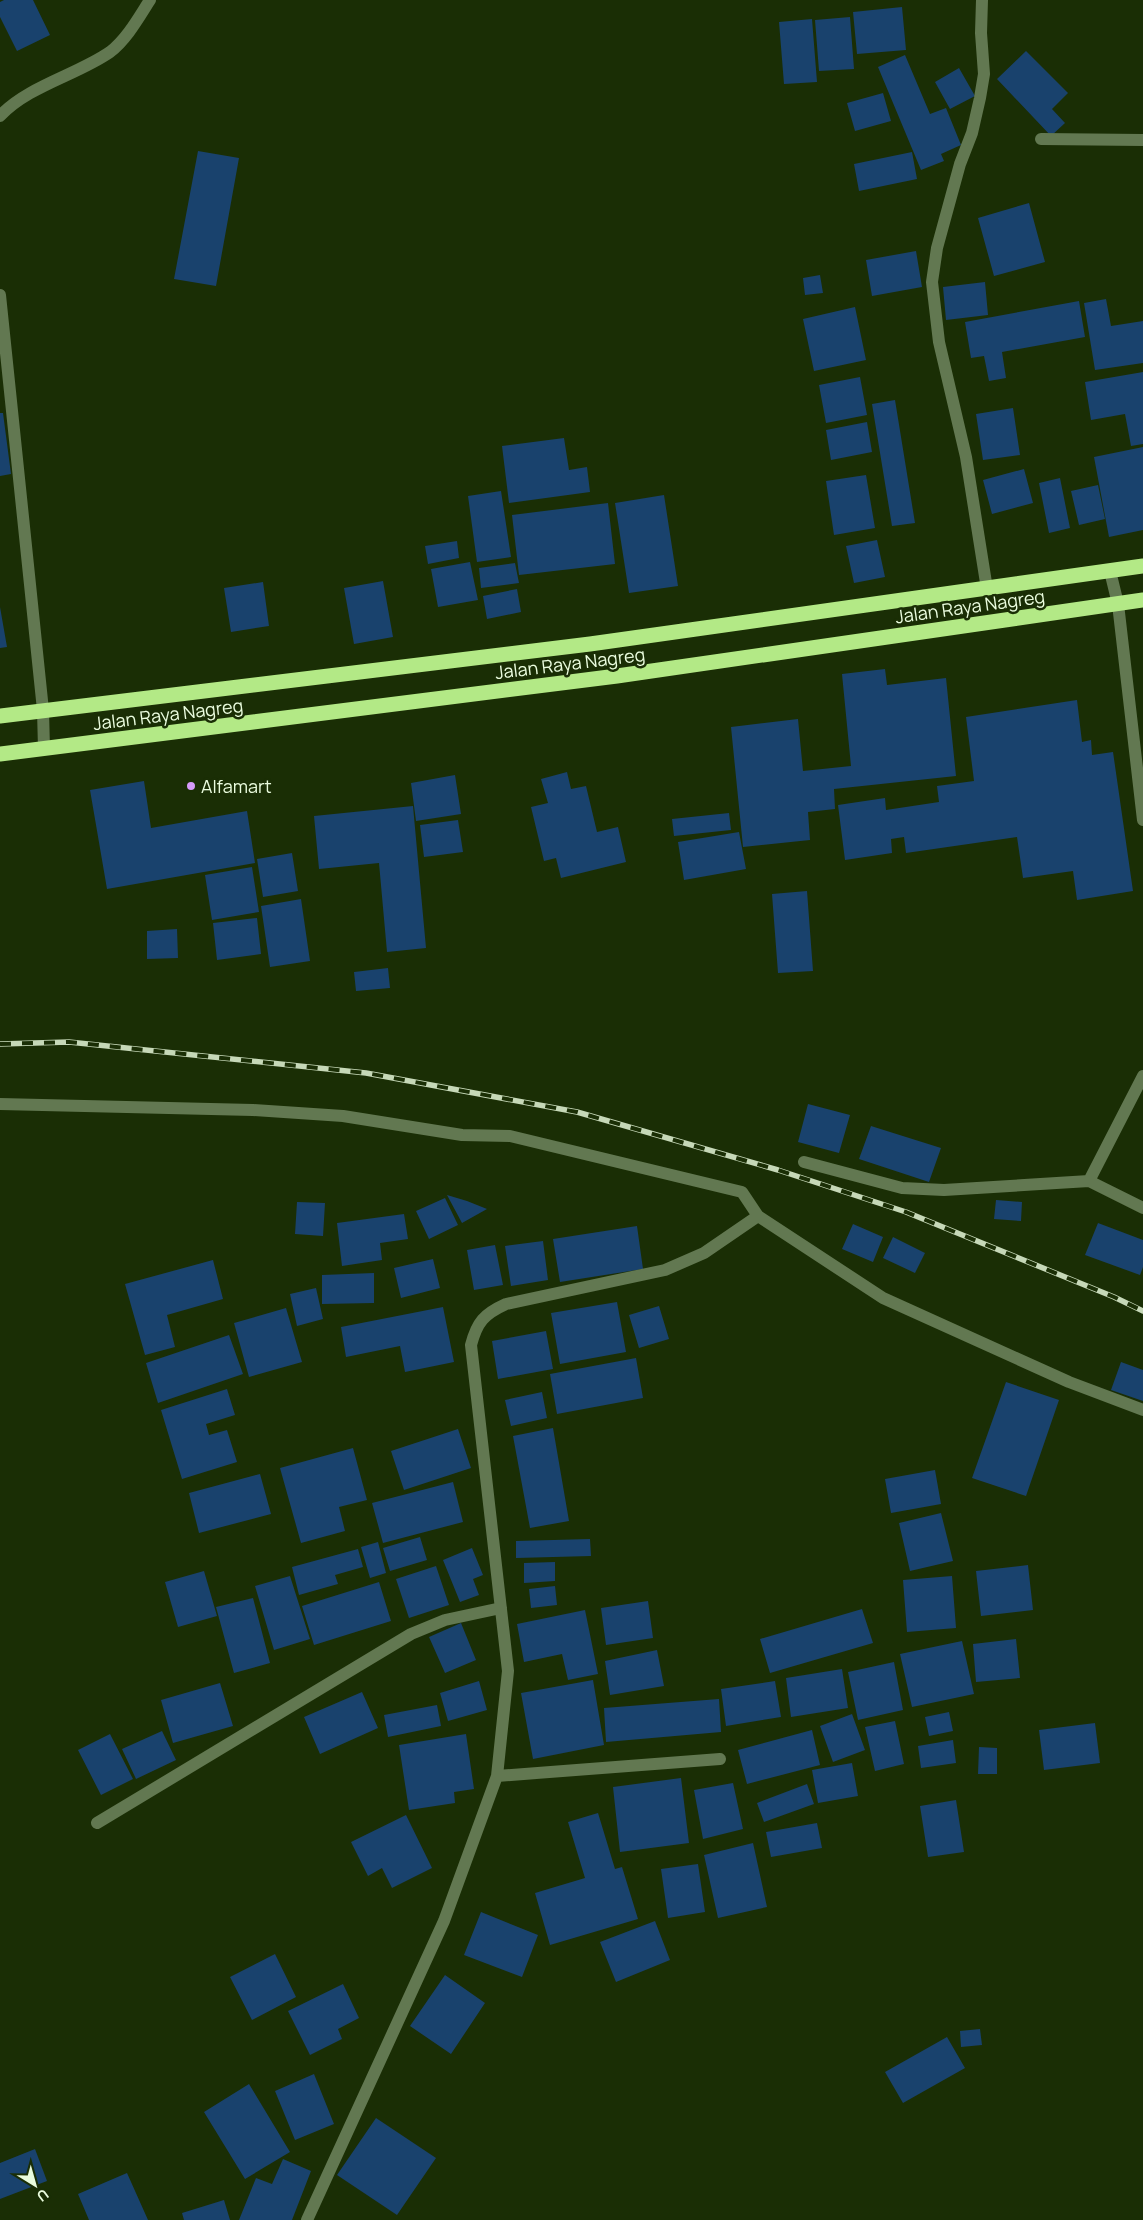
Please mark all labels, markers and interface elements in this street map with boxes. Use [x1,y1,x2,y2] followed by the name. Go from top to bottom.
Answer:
[894,584,1046,628] street label: Jalan Raya Nagreg
[494,642,646,684] street label: Jalan Raya Nagreg
[92,693,244,735] street label: Jalan Raya Nagreg
[201,774,272,798] place label: Alfamart
[185,780,197,792] marker: Alfamart
[10,2160,60,2210] north arrow
[33,2185,53,2206] text: U

